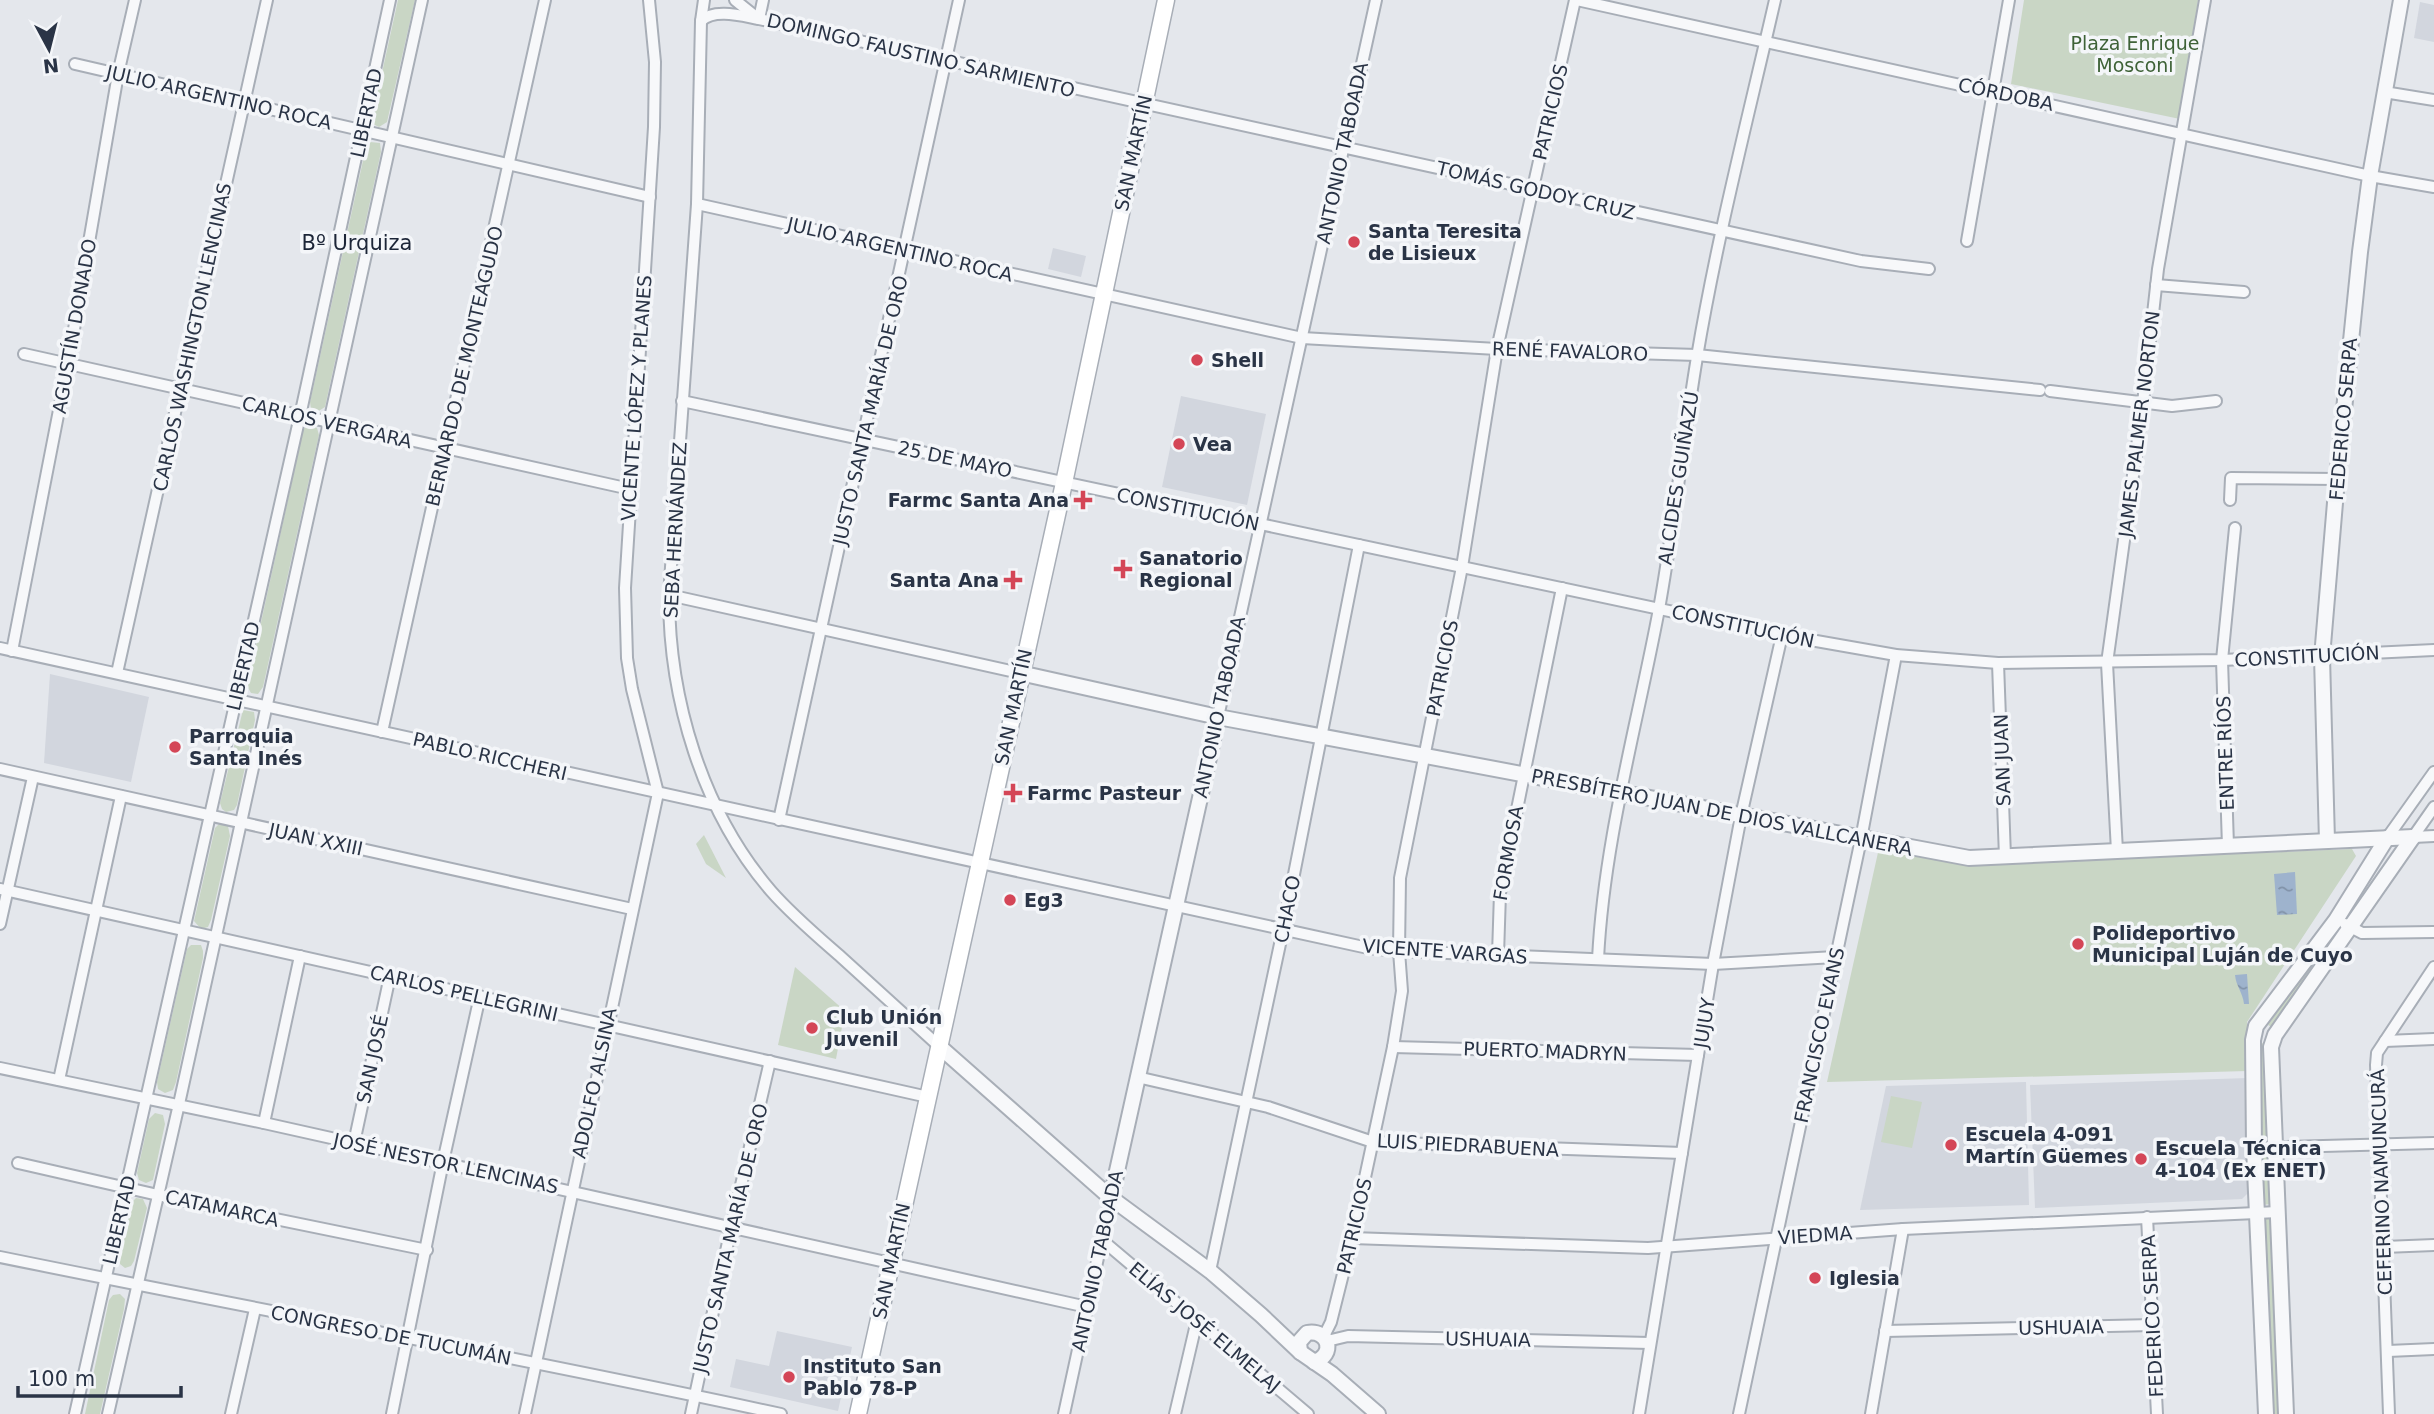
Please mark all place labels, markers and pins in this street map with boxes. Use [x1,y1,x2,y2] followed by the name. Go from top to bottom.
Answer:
[1368,220,1522,264] place label: Santa Teresita de Lisieux
[1346,234,1362,250] marker: Santa Teresita de Lisieux
[1211,349,1264,371] place label: Shell
[1189,352,1205,368] marker: Shell
[1193,433,1232,455] place label: Vea
[1171,436,1187,452] marker: Vea
[888,489,1069,511] place label: Farmc Santa Ana
[1075,492,1091,508] marker: Farmc Santa Ana
[1139,547,1243,591] place label: Sanatorio Regional
[1113,559,1133,579] marker: Sanatorio Regional
[889,569,999,591] place label: Santa Ana
[1005,572,1021,588] marker: Santa Ana
[189,725,302,769] place label: Parroquia Santa Inés
[167,739,183,755] marker: Parroquia Santa Inés
[1027,782,1182,804] place label: Farmc Pasteur
[1005,785,1021,801] marker: Farmc Pasteur
[1024,889,1064,911] place label: Eg3
[1002,892,1018,908] marker: Eg3
[2092,922,2353,966] place label: Polideportivo Municipal Luján de Cuyo
[2070,936,2086,952] marker: Polideportivo Municipal Luján de Cuyo
[824,1006,942,1050] place label: Club Unión Juvenil
[804,1020,820,1036] marker: Club Unión Juvenil
[1965,1123,2128,1167] place label: Escuela 4-091 Martín Güemes
[1943,1137,1959,1153] marker: Escuela 4-091 Martín Güemes
[2155,1137,2326,1181] place label: Escuela Técnica 4-104 (Ex ENET)
[2133,1151,2149,1167] marker: Escuela Técnica 4-104 (Ex ENET)
[1829,1267,1900,1289] place label: Iglesia
[1807,1270,1823,1286] marker: Iglesia
[803,1355,942,1399] place label: Instituto San Pablo 78-P
[781,1369,797,1385] marker: Instituto San Pablo 78-P

